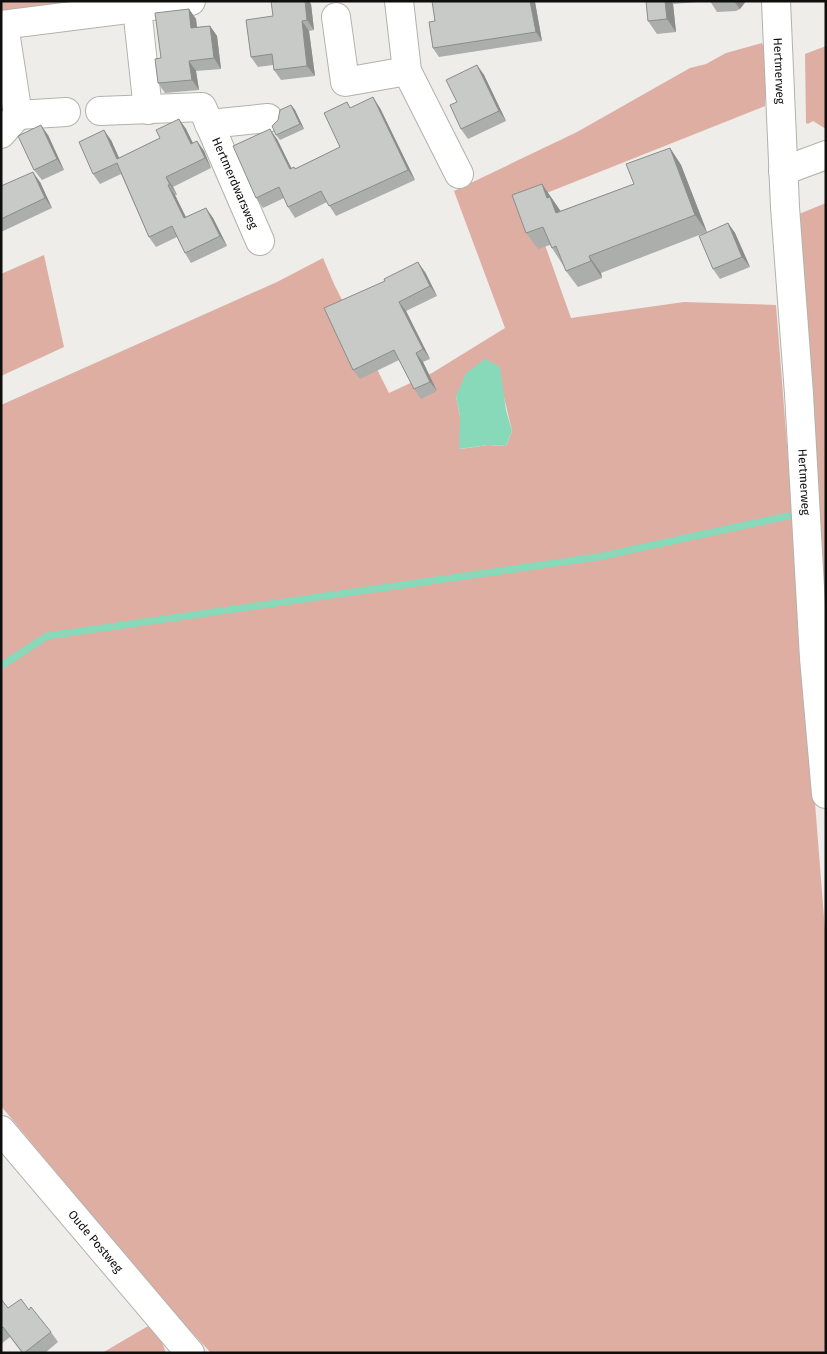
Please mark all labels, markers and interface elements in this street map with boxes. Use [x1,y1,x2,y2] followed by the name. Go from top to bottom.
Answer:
[771,37,788,105] street label: Hertmerweg
[209,135,261,232] street label: Hertmerdwarsweg
[795,448,813,517] street label: Hertmerweg
[65,1207,126,1276] street label: Oude Postweg

